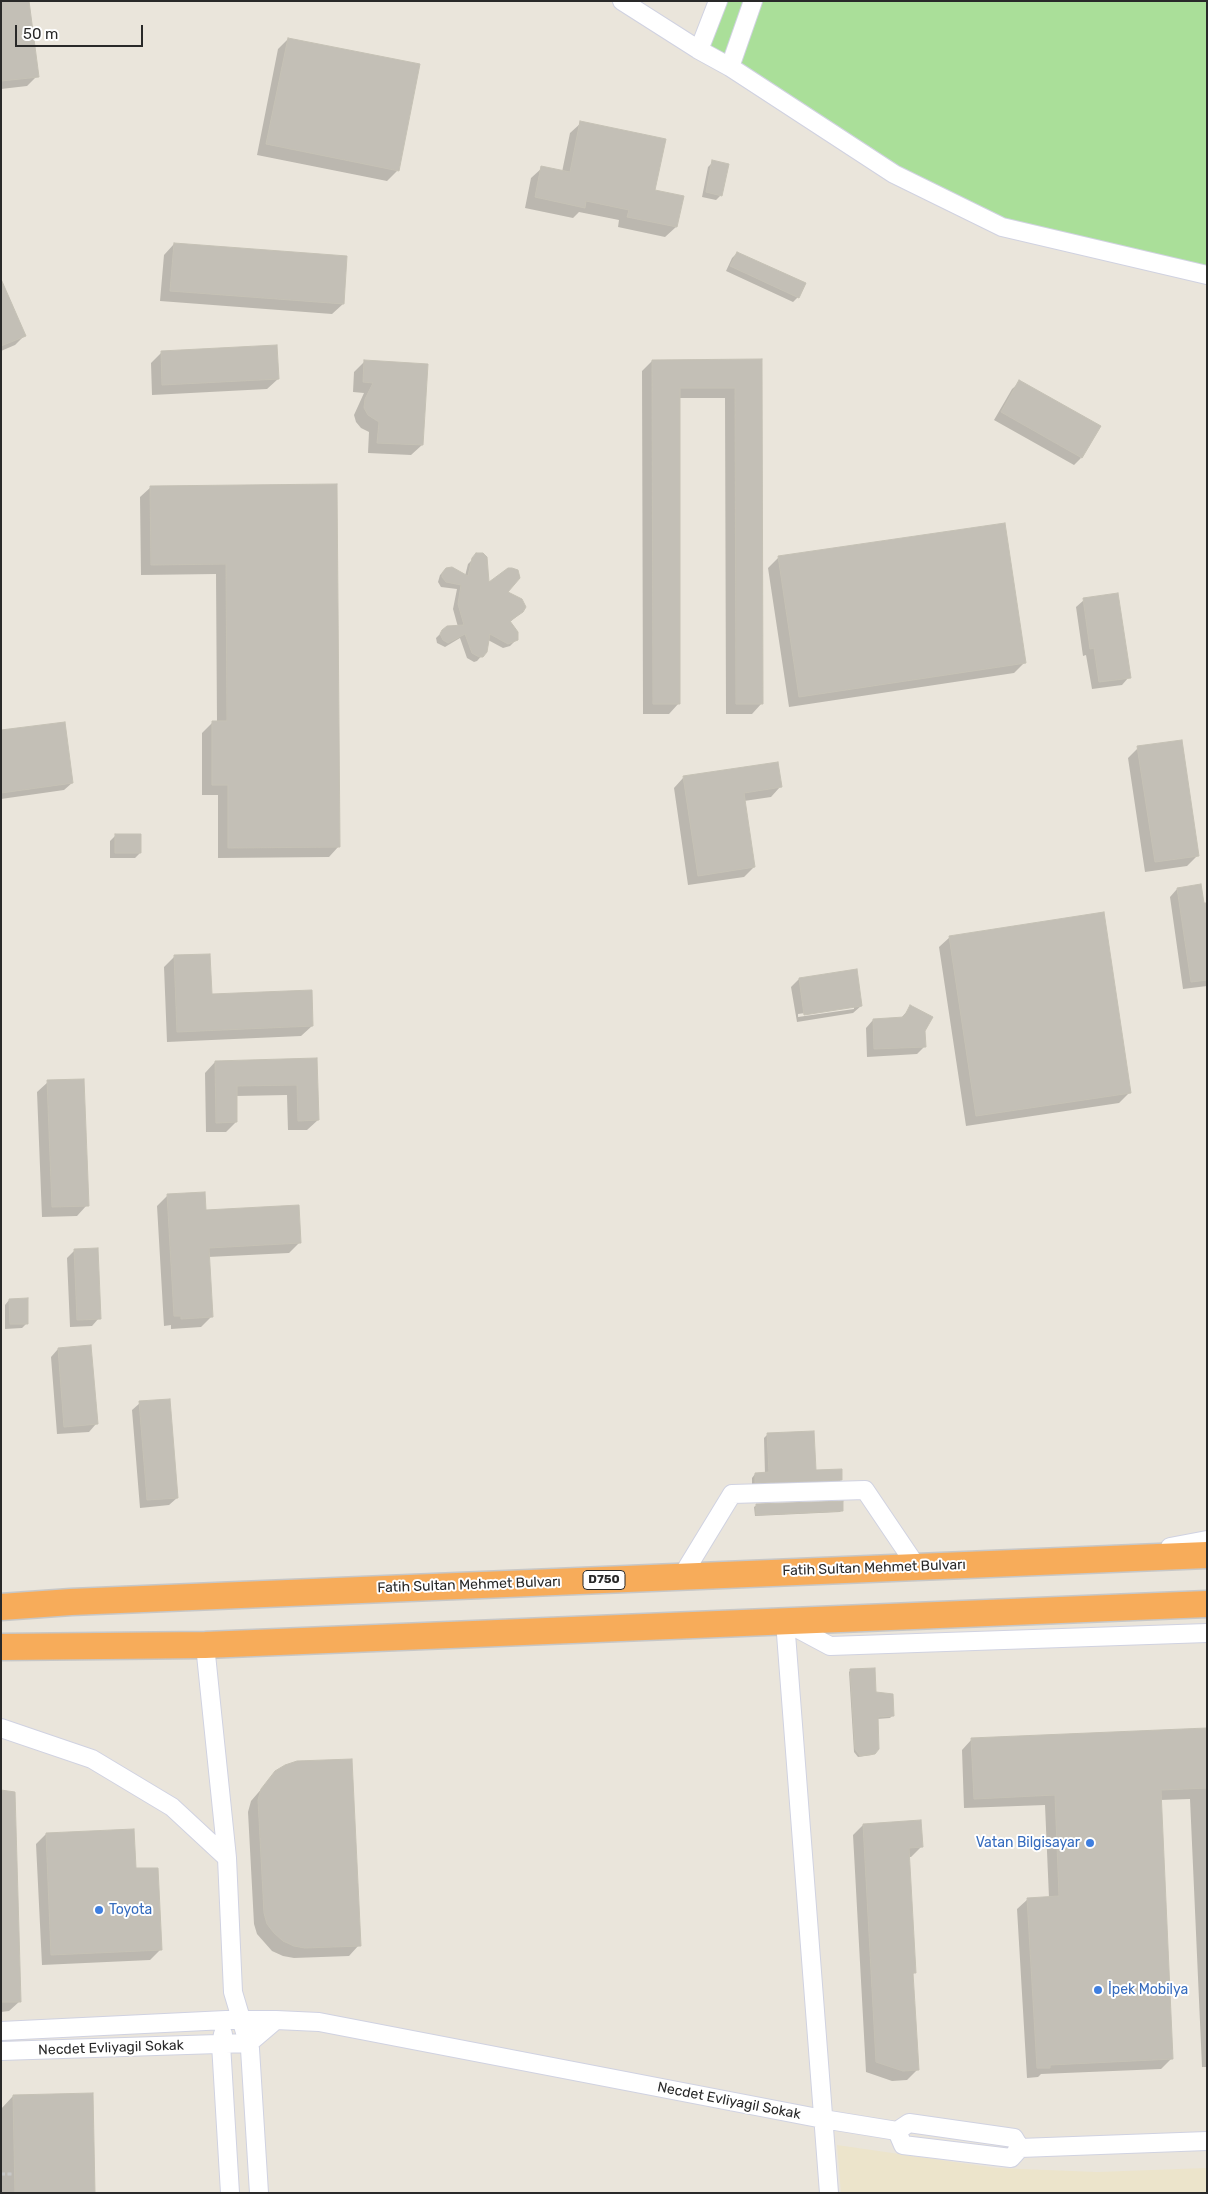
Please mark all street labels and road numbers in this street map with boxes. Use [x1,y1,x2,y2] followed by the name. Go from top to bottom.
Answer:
[782,1556,966,1580] street label: Fatih Sultan Mehmet Bulvarı
[583,1570,625,1590] road number: D750
[377,1573,561,1597] street label: Fatih Sultan Mehmet Bulvarı
[38,2037,184,2059] street label: Necdet Evliyagil Sokak
[656,2079,802,2123] street label: Necdet Evliyagil Sokak

